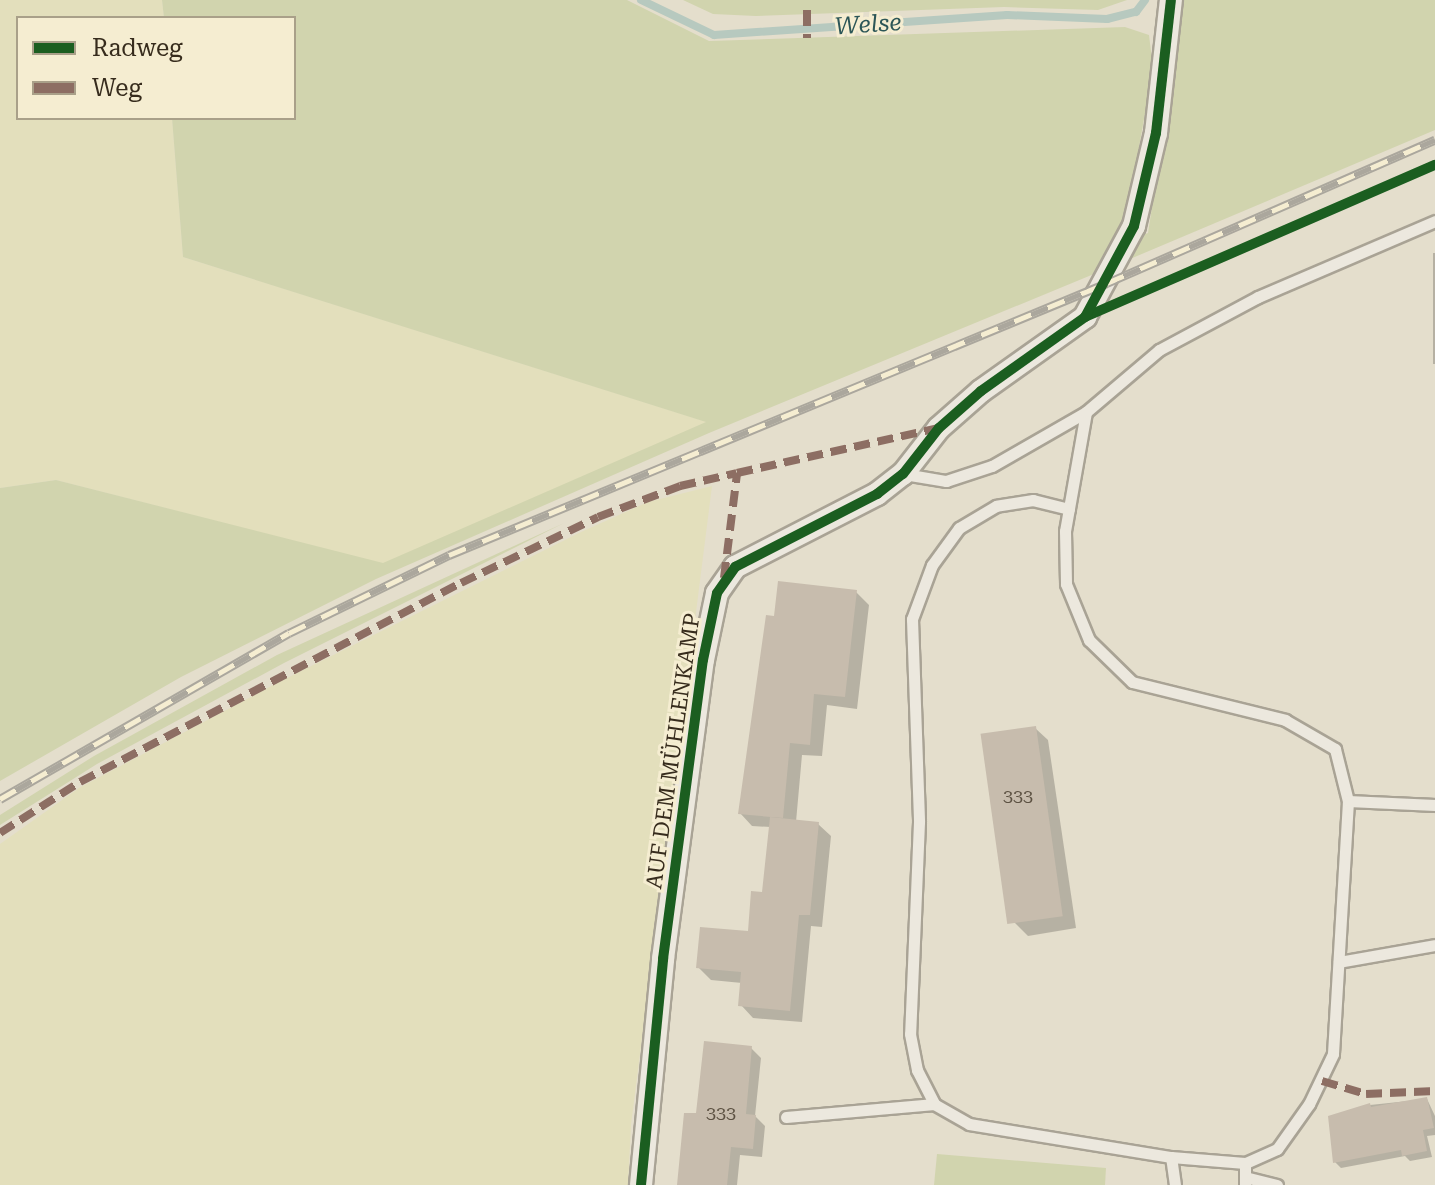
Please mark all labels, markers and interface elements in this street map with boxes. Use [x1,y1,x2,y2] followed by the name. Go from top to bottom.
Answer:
[834,8,902,42] water label: Welse
[16,16,296,120] legend
[92,34,183,62] text: Radweg
[92,74,142,102] text: Weg
[641,611,705,891] street label: AUF DEM MÜHLENKAMP
[1003,785,1033,807] house number: 333
[706,1102,736,1124] house number: 333

